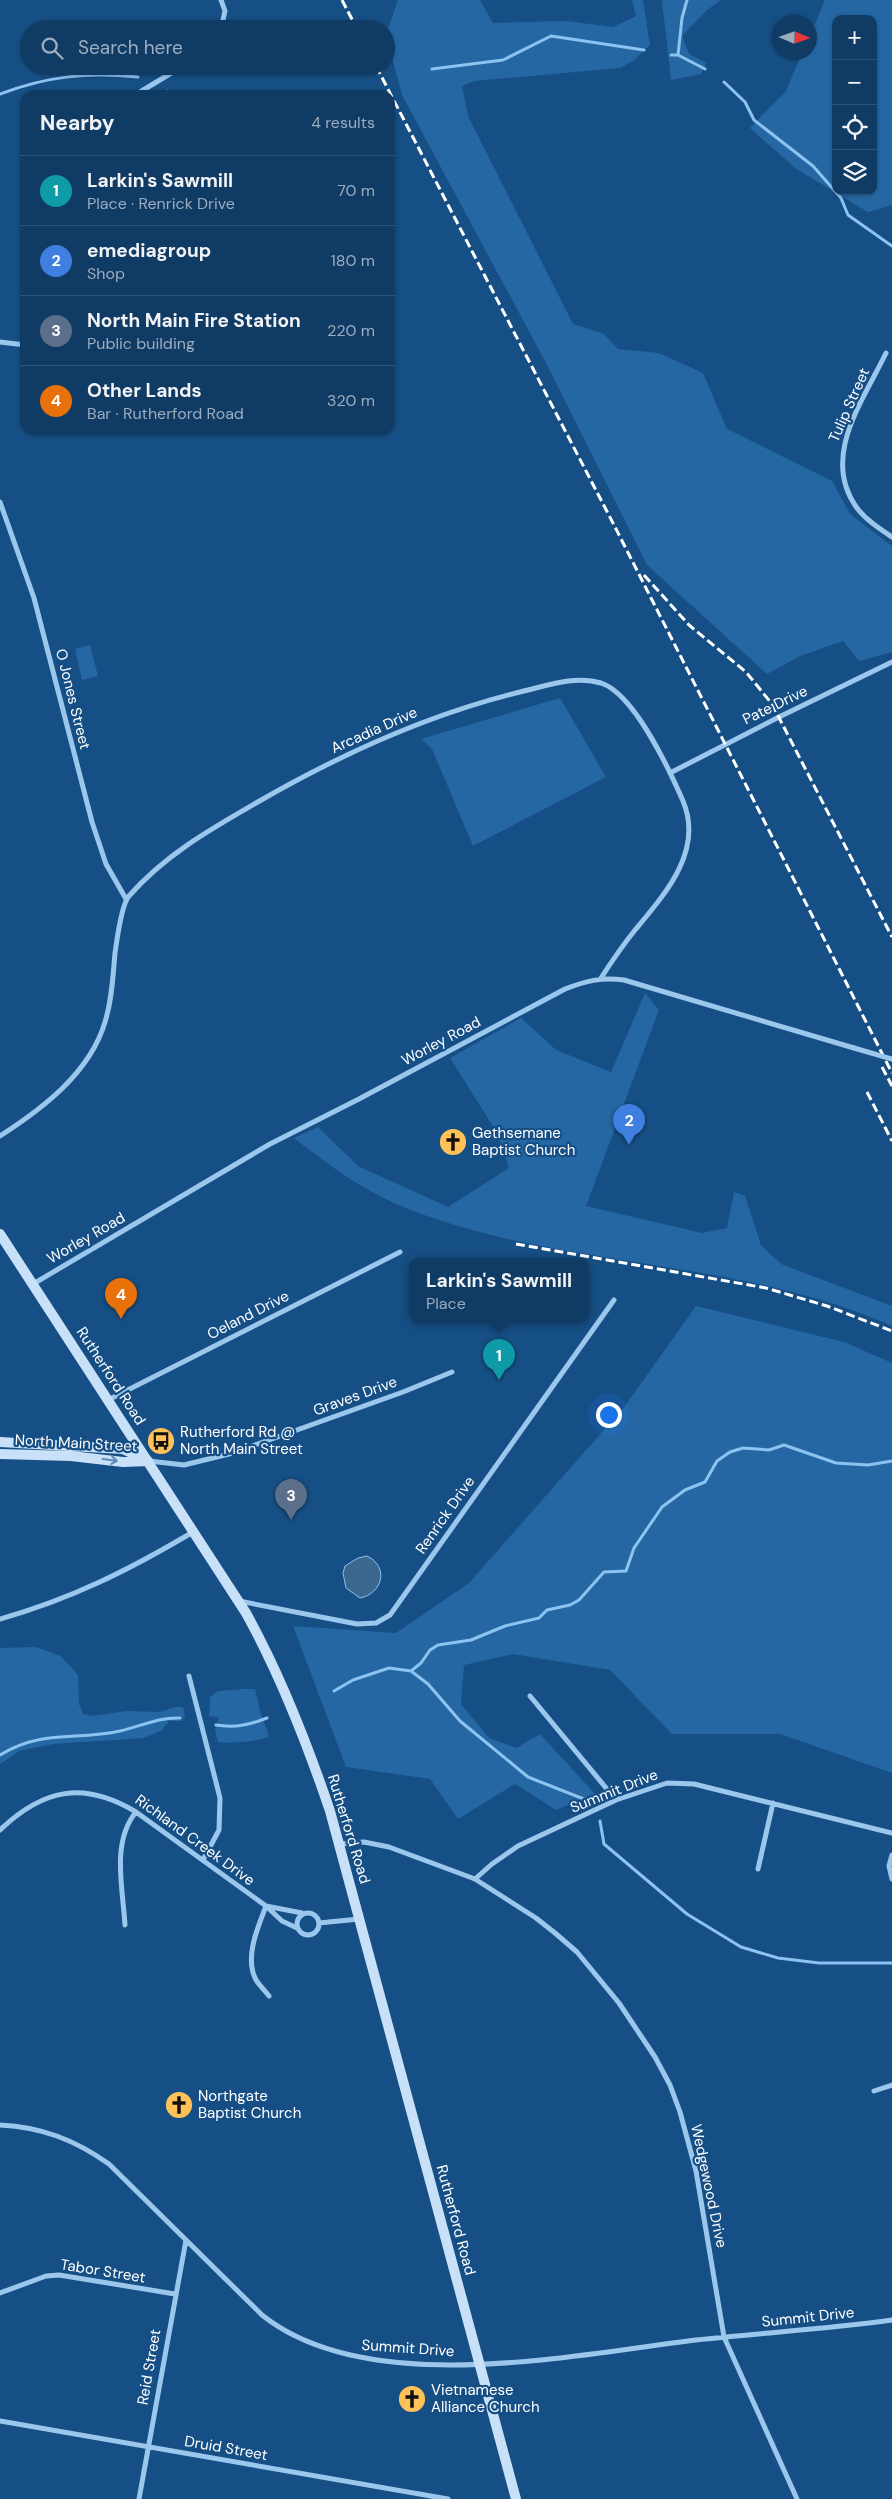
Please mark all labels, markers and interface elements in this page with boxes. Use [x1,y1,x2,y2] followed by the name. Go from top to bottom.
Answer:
[772,15,817,60] north arrow
[832,15,877,195] map controls
[832,15,877,60] button: +
[20,20,395,75] search box
[38,34,66,62] icon: search
[78,35,183,60] text: Search here
[832,60,877,105] button: −
[832,105,877,150] button: locate
[40,109,114,137] text: Nearby
[311,112,375,133] text: 4 results
[832,150,877,195] button: layers
[87,168,233,193] text: Larkin's Sawmill
[53,180,59,201] text: 1
[337,180,375,201] text: 70 m
[87,193,235,214] text: Place · Renrick Drive
[87,238,211,263] text: emediagroup
[51,250,61,271] text: 2
[331,250,375,271] text: 180 m
[87,263,125,284] text: Shop
[87,308,301,333] text: North Main Fire Station
[51,320,61,341] text: 3
[327,320,375,341] text: 220 m
[87,333,195,354] text: Public building
[824,365,874,445] street label: Tulip Street
[87,378,202,403] text: Other Lands
[51,390,61,411] text: 4
[327,390,375,411] text: 320 m
[87,403,244,424] text: Bar · Rutherford Road
[51,647,95,752] street label: O Jones Street
[739,681,811,729] street label: Pate Drive
[328,702,420,758] street label: Arcadia Drive
[398,1012,484,1070] street label: Worley Road
[613,1104,645,1145] pin: 2
[472,1123,575,1160] place label: Gethsemane Baptist Church
[438,1127,468,1157] church icon: Gethsemane Baptist Church
[43,1208,129,1268] street label: Worley Road
[409,1258,589,1323] popup
[426,1268,572,1293] text: Larkin's Sawmill
[105,1278,137,1319] pin: 4
[204,1286,292,1344] street label: Oeland Drive
[426,1293,466,1314] text: Place
[72,1323,150,1429] street label: Rutherford Road
[483,1339,515,1380] pin: 1
[310,1372,400,1420] street label: Graves Drive
[596,1402,622,1428] your location
[180,1422,303,1459] place label: Rutherford Rd @ North Main Street
[146,1426,176,1456] bus stop icon: Rutherford Rd @ North Main Street
[14,1430,138,1456] street label: North Main Street
[101,1455,117,1465] one-way arrow
[411,1472,479,1558] street label: Renrick Drive
[275,1479,307,1520] pin: 3
[567,1764,661,1818] street label: Summit Drive
[323,1772,375,1886] street label: Rutherford Road
[131,1790,259,1890] street label: Richland Creek Drive
[198,2086,301,2123] place label: Northgate Baptist Church
[164,2090,194,2120] church icon: Northgate Baptist Church
[686,2122,732,2250] street label: Wedgewood Drive
[432,2163,480,2277] street label: Rutherford Road
[59,2254,147,2288] street label: Tabor Street
[761,2302,855,2332] street label: Summit Drive
[133,2327,166,2406] street label: Reid Street
[361,2335,455,2361] street label: Summit Drive
[431,2380,540,2417] place label: Vietnamese Alliance Church
[397,2384,427,2414] church icon: Vietnamese Alliance Church
[183,2431,269,2465] street label: Druid Street

